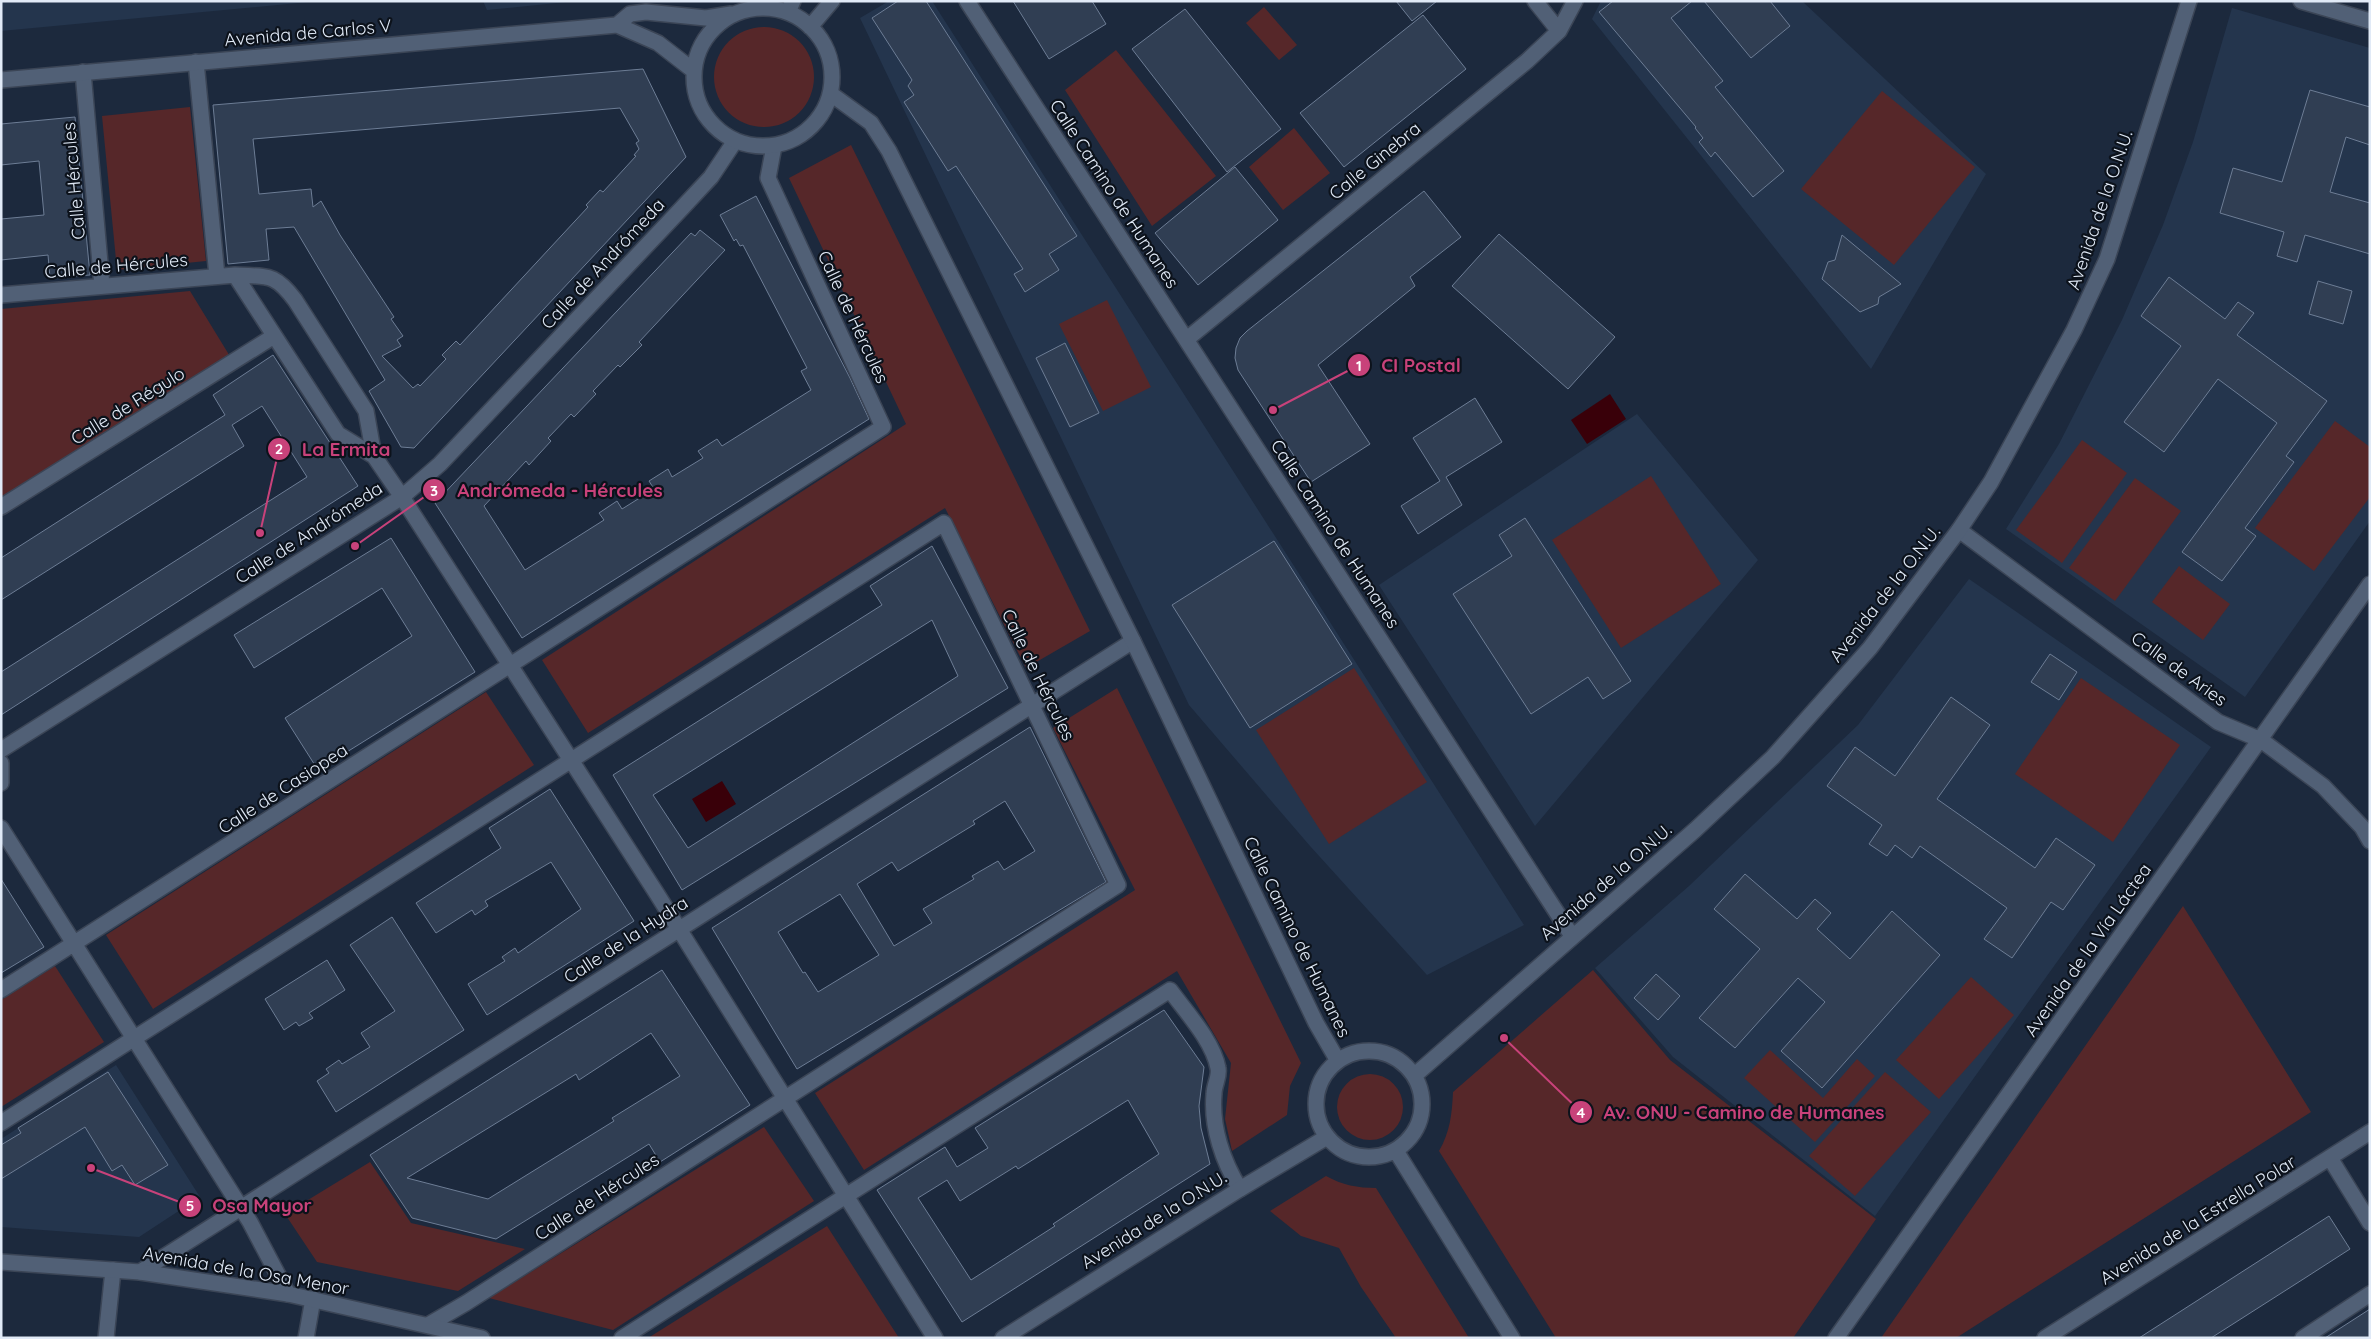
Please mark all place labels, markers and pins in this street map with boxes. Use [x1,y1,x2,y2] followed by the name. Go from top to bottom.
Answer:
[1346,348,1471,382] callout: CI Postal
[266,432,400,466] callout: La Ermita
[422,473,672,507] callout: Andrómeda - Hércules
[1568,1095,1894,1129] callout: Av. ONU - Camino de Humanes
[177,1189,322,1223] callout: Osa Mayor

